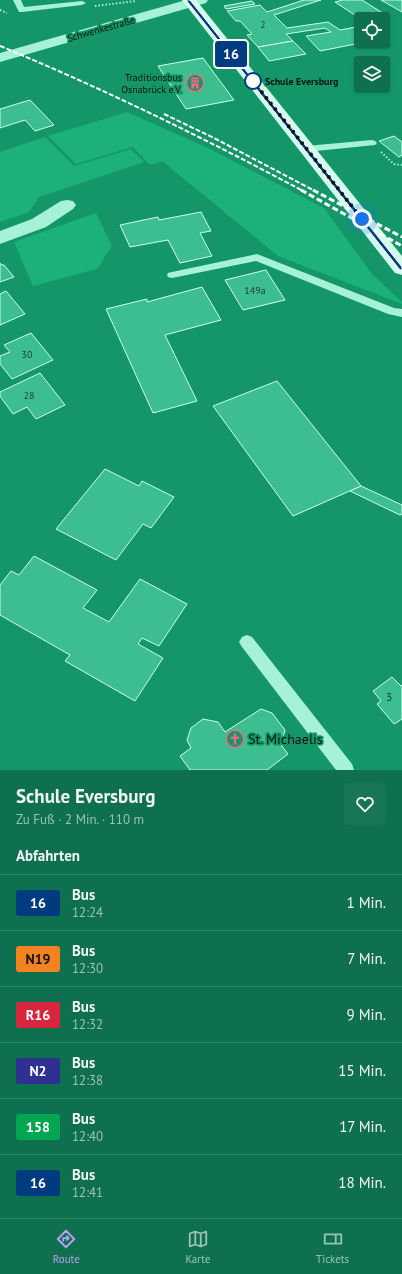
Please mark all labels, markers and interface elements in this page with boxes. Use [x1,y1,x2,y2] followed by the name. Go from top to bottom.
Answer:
[354,12,390,92] map controls
[354,12,390,48] button: locate
[66,13,136,45] street label: Schwenkestraße
[261,19,266,30] house number: 2
[213,41,249,67] line badge: 16
[223,45,239,63] text: 16
[354,56,390,92] button: layers
[121,71,182,96] place label: Traditionsbus Osnabrück e.V.
[244,72,262,90] marker: Schule Eversburg
[185,73,205,93] building icon: Traditionsbus Osnabrück e.V.
[265,75,338,88] place label: Schule Eversburg
[352,209,372,229] your location
[244,284,266,297] house number: 149a
[22,348,33,361] house number: 30
[24,389,34,402] house number: 28
[386,689,392,704] house number: 3
[225,729,245,749] church icon: St. Michaelis
[248,730,323,748] place label: St. Michaelis
[344,783,386,825] button: heart
[16,784,155,808] text: Schule Eversburg
[16,811,144,828] text: Zu Fuß · 2 Min. · 110 m
[16,846,80,865] text: Abfahrten
[72,885,95,904] text: Bus
[347,893,386,912] text: 1 Min.
[30,894,46,912] text: 16
[72,904,103,921] text: 12:24
[72,941,95,960] text: Bus
[347,949,386,968] text: 7 Min.
[25,950,51,968] text: N19
[72,960,103,977] text: 12:30
[72,997,95,1016] text: Bus
[347,1005,386,1024] text: 9 Min.
[26,1006,50,1024] text: R16
[72,1016,103,1033] text: 12:32
[72,1053,95,1072] text: Bus
[338,1061,386,1080] text: 15 Min.
[29,1062,47,1080] text: N2
[72,1072,103,1089] text: 12:38
[72,1109,95,1128] text: Bus
[339,1117,386,1136] text: 17 Min.
[26,1118,50,1136] text: 158
[72,1128,103,1145] text: 12:40
[72,1165,95,1184] text: Bus
[338,1173,386,1192] text: 18 Min.
[30,1174,46,1192] text: 16
[72,1184,103,1201] text: 12:41
[53,1228,80,1266] tab: Route
[185,1228,211,1266] tab: Karte
[316,1228,349,1266] tab: Tickets

